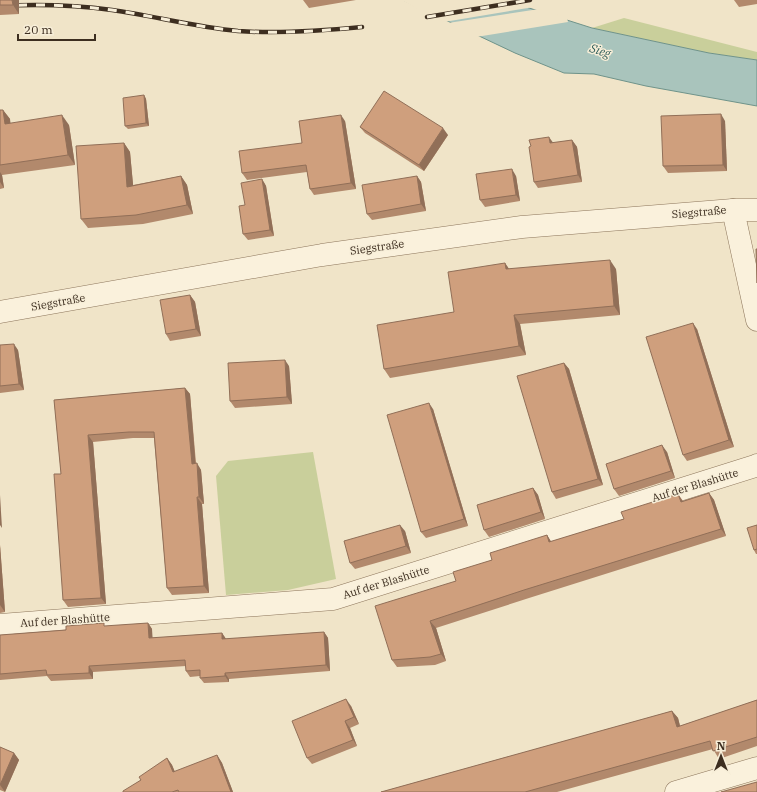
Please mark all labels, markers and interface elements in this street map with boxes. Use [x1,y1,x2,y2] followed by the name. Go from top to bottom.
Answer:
[18,16,95,42] scale bar
[24,22,53,37] text: 20 m
[587,40,613,61] water label: Sieg
[671,203,727,221] street label: Siegstraße
[349,236,405,258] street label: Siegstraße
[30,290,86,314] street label: Siegstraße
[650,465,740,505] street label: Auf der Blashütte
[341,562,431,602] street label: Auf der Blashütte
[20,610,110,630] street label: Auf der Blashütte
[701,736,741,776] north arrow
[717,739,726,753] text: N

